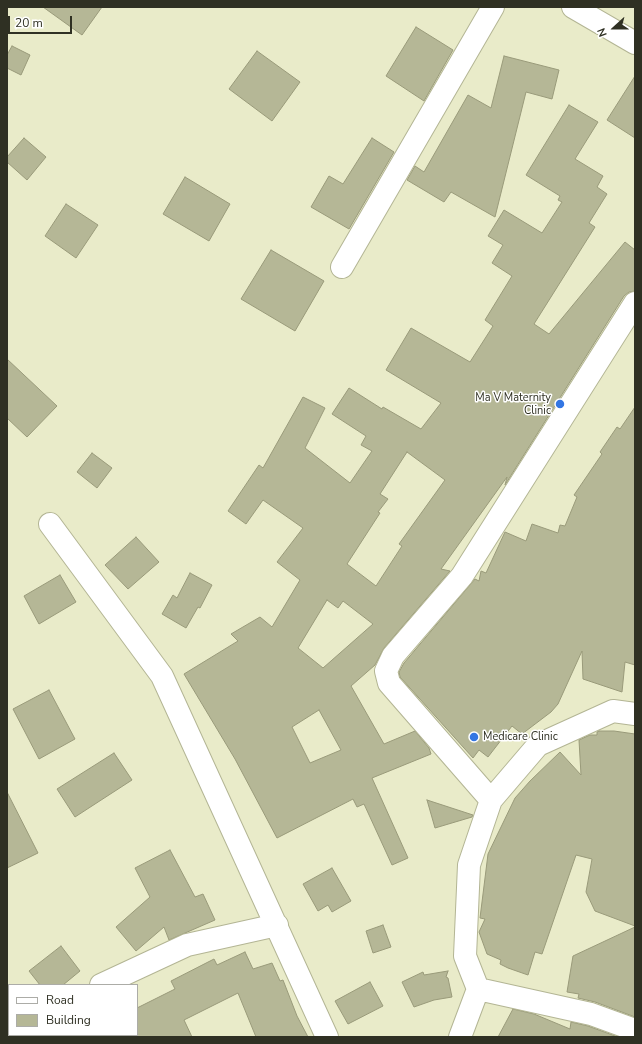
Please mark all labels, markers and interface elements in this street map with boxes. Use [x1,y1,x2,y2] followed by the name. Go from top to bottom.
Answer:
[10,8,74,34] scale bar
[594,8,634,48] north arrow
[15,15,43,31] text: 20 m
[594,26,611,39] text: N
[475,391,551,417] place label: Ma V Maternity Clinic
[554,398,566,410] marker: Ma V Maternity Clinic
[483,730,558,744] place label: Medicare Clinic
[468,731,480,743] marker: Medicare Clinic
[8,984,138,1036] legend
[46,992,74,1008] text: Road
[46,1012,91,1028] text: Building

